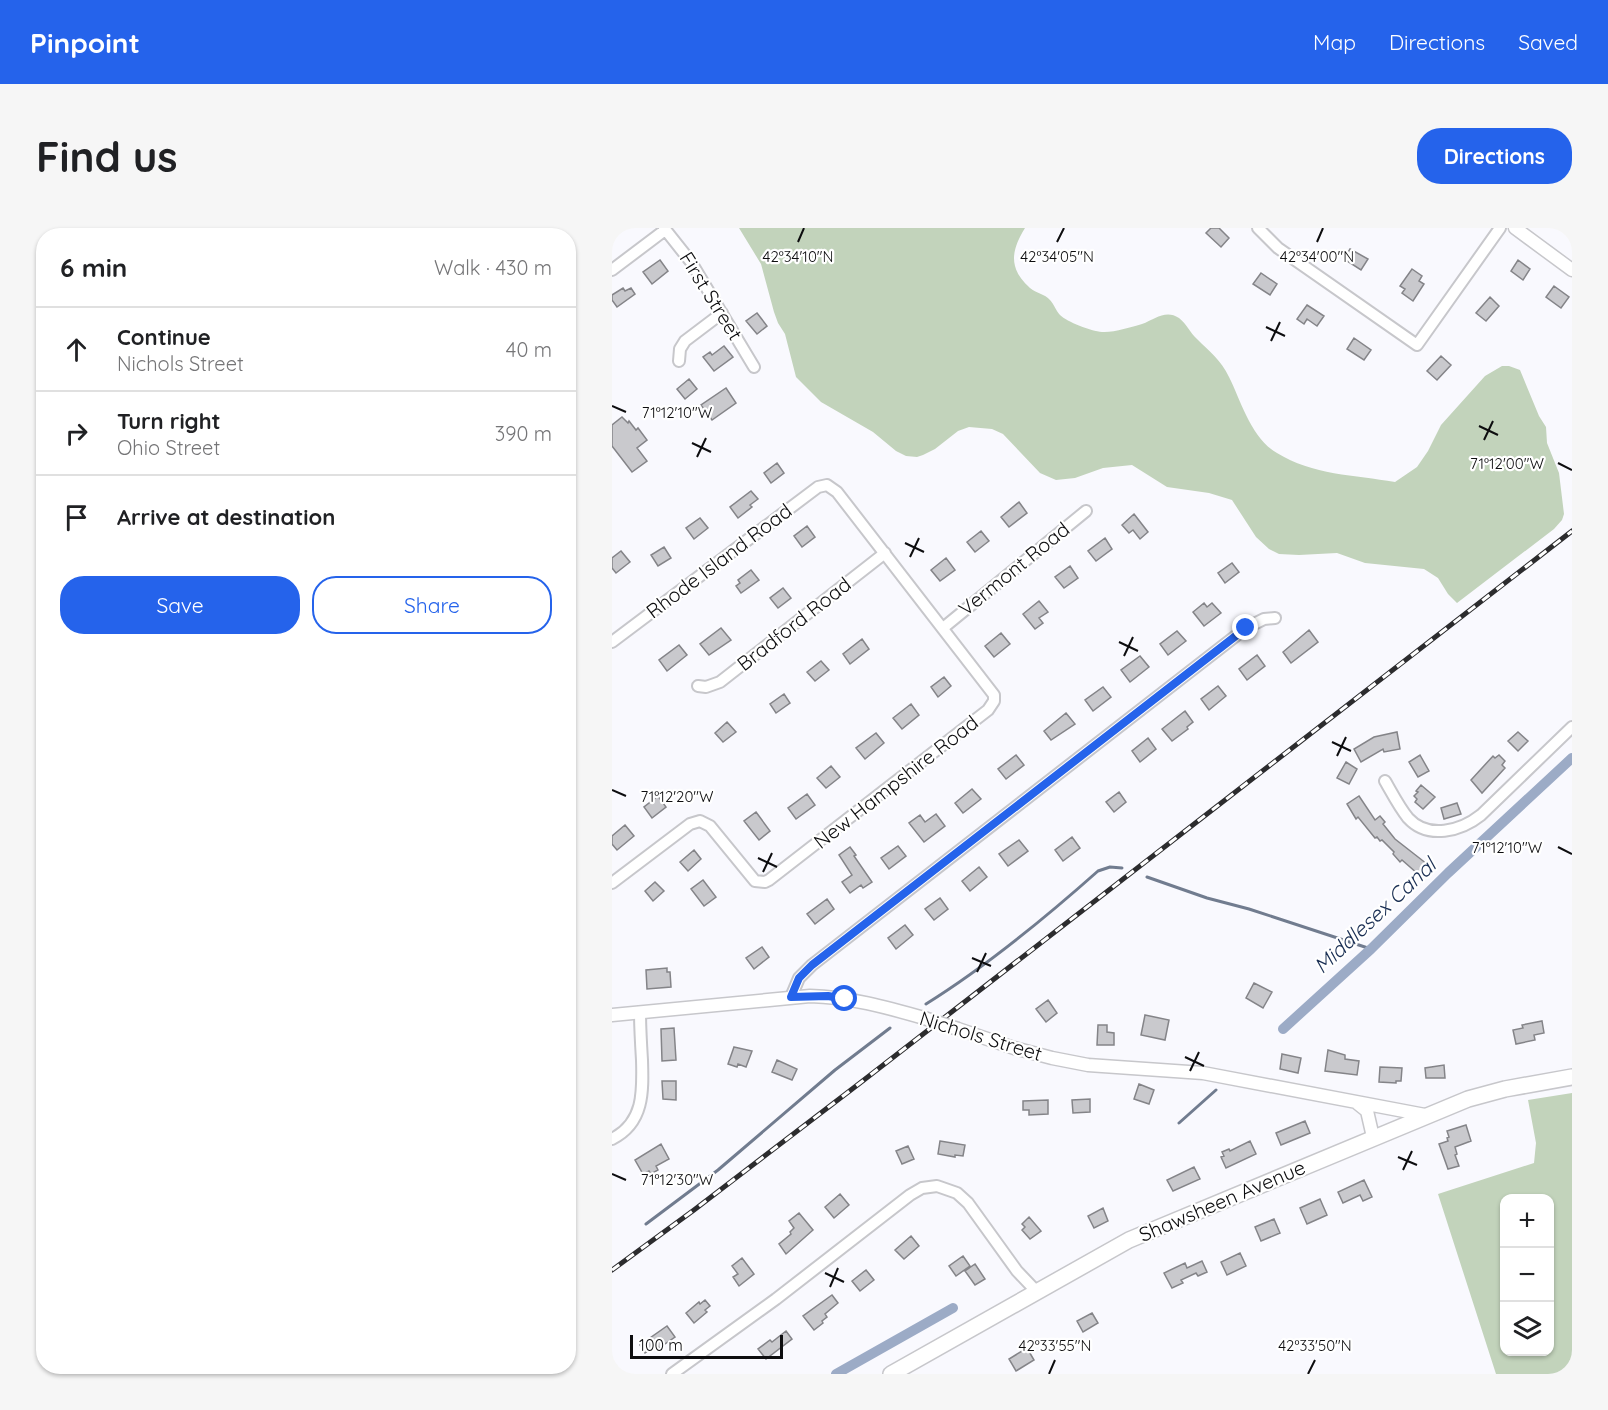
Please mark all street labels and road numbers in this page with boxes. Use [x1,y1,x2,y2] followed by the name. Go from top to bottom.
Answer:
[674,247,749,345] street label: First Street
[641,498,796,623] street label: Rhode Island Road
[953,516,1074,621] street label: Vermont Road
[732,571,856,676] street label: Bradford Road
[808,710,983,854] street label: New Hampshire Road
[917,1005,1046,1066] street label: Nichols Street
[1135,1154,1309,1247] street label: Shawsheen Avenue

